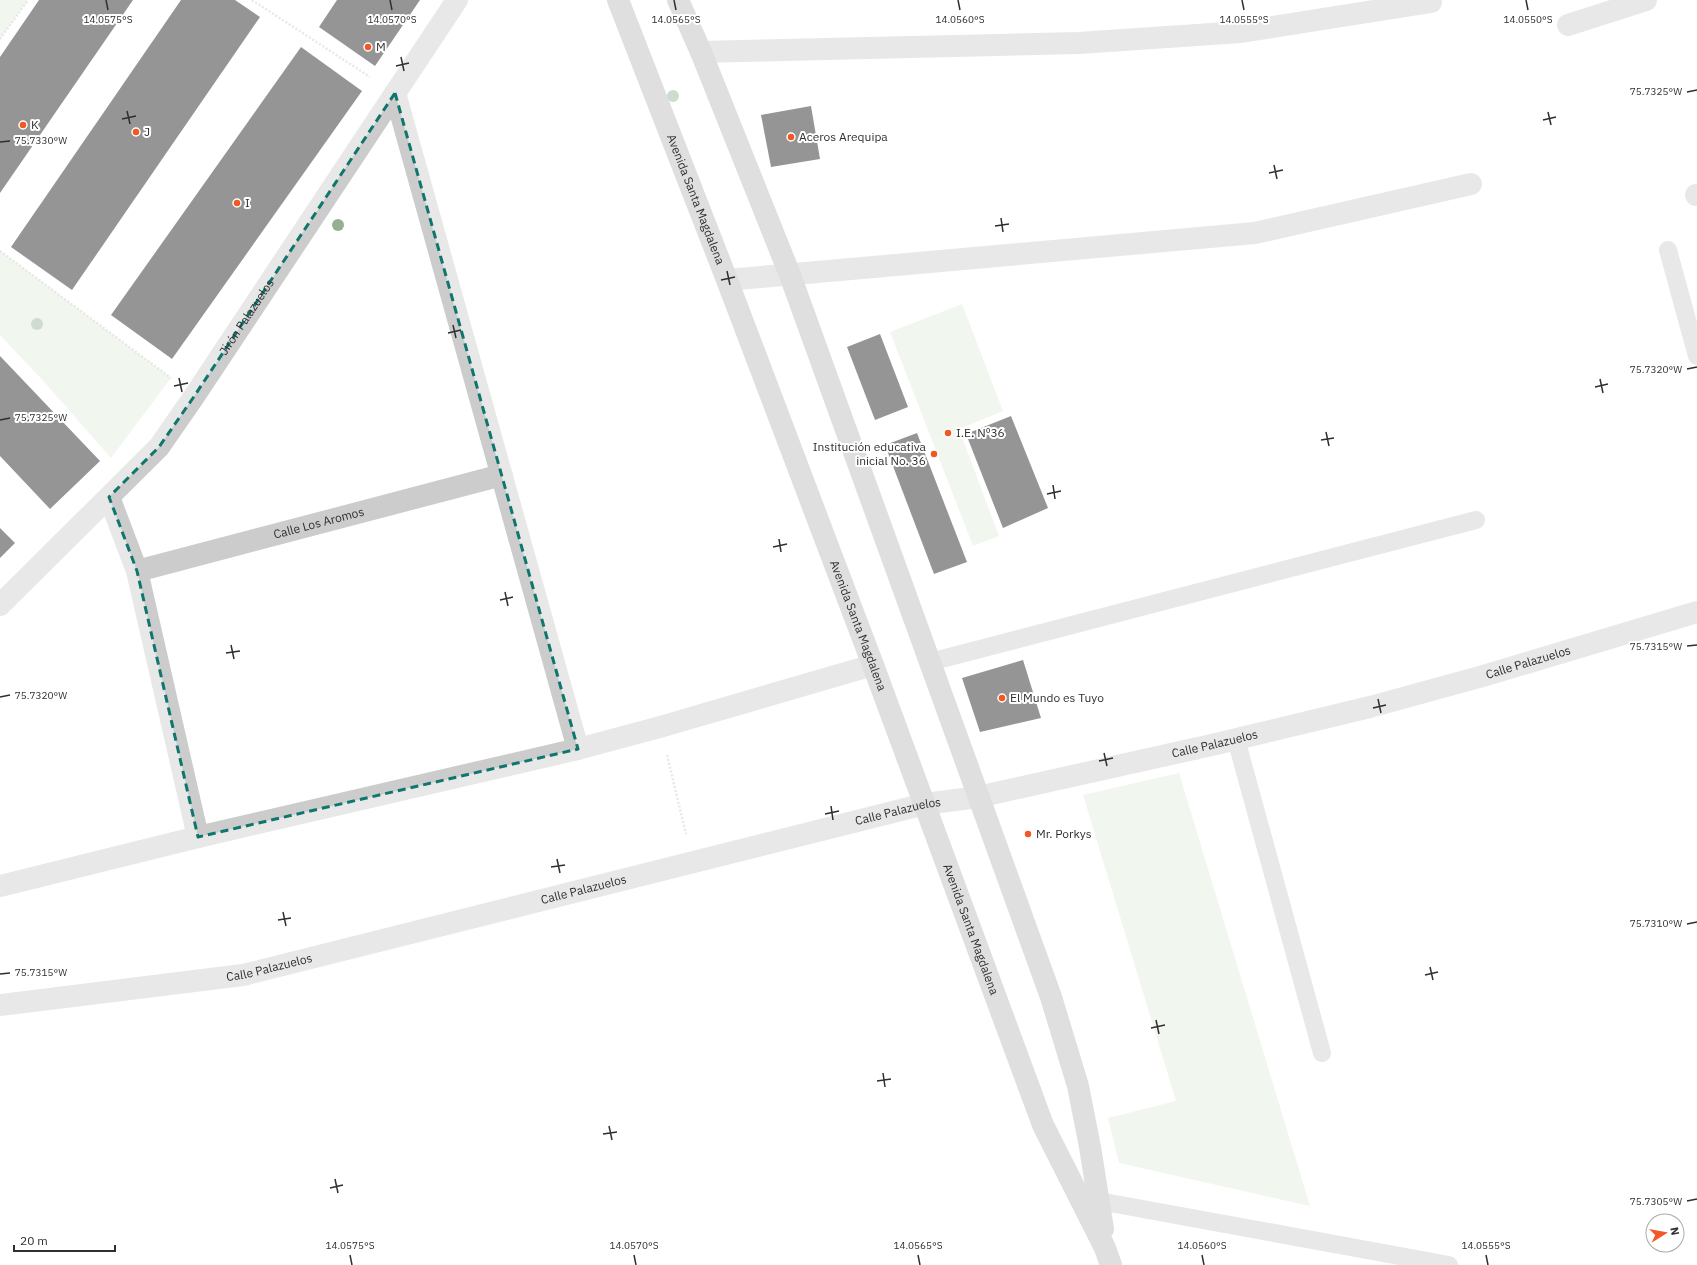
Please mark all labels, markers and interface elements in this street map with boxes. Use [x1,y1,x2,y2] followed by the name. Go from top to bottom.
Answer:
[83,13,133,26] text: 14.0575°S
[367,13,417,26] text: 14.0570°S
[651,13,701,26] text: 14.0565°S
[935,13,985,26] text: 14.0560°S
[1219,13,1269,26] text: 14.0555°S
[1503,13,1553,26] text: 14.0550°S
[376,39,386,54] place label: M
[363,42,373,52] marker: M
[1630,85,1682,98] text: 75.7325°W
[31,117,39,132] place label: K
[18,120,28,130] marker: K
[144,124,150,139] place label: J
[131,127,141,137] marker: J
[799,129,888,144] place label: Aceros Arequipa
[664,132,728,267] street label: Avenida Santa Magdalena
[786,132,796,142] marker: Aceros Arequipa
[15,134,67,147] text: 75.7330°W
[245,195,250,210] place label: I
[232,198,242,208] marker: I
[216,276,277,358] street label: Jirón Palazuelos
[1630,363,1682,376] text: 75.7320°W
[15,411,67,424] text: 75.7325°W
[956,425,1005,440] place label: I.E. Nº36
[943,428,953,438] marker: I.E. Nº36
[813,439,927,468] place label: Institución educativa inicial No. 36
[929,449,939,459] marker: Institución educativa inicial No. 36
[272,504,366,542] street label: Calle Los Aromos
[827,558,890,693] street label: Avenida Santa Magdalena
[1630,640,1682,653] text: 75.7315°W
[1484,642,1572,682] street label: Calle Palazuelos
[15,689,67,702] text: 75.7320°W
[1010,690,1104,705] place label: El Mundo es Tuyo
[997,693,1007,703] marker: El Mundo es Tuyo
[1170,726,1259,761] street label: Calle Palazuelos
[853,794,942,828] street label: Calle Palazuelos
[1036,826,1092,841] place label: Mr. Porkys
[1023,829,1033,839] marker: Mr. Porkys
[940,862,1002,997] street label: Avenida Santa Magdalena
[539,871,628,907] street label: Calle Palazuelos
[1630,917,1682,930] text: 75.7310°W
[225,950,314,984] street label: Calle Palazuelos
[15,966,67,979] text: 75.7315°W
[1630,1195,1682,1208] text: 75.7305°W
[1645,1213,1685,1253] north arrow
[1667,1226,1682,1236] text: N
[14,1227,115,1253] scale bar
[20,1233,48,1248] text: 20 m
[325,1239,375,1252] text: 14.0575°S
[609,1239,659,1252] text: 14.0570°S
[893,1239,943,1252] text: 14.0565°S
[1177,1239,1227,1252] text: 14.0560°S
[1461,1239,1511,1252] text: 14.0555°S

